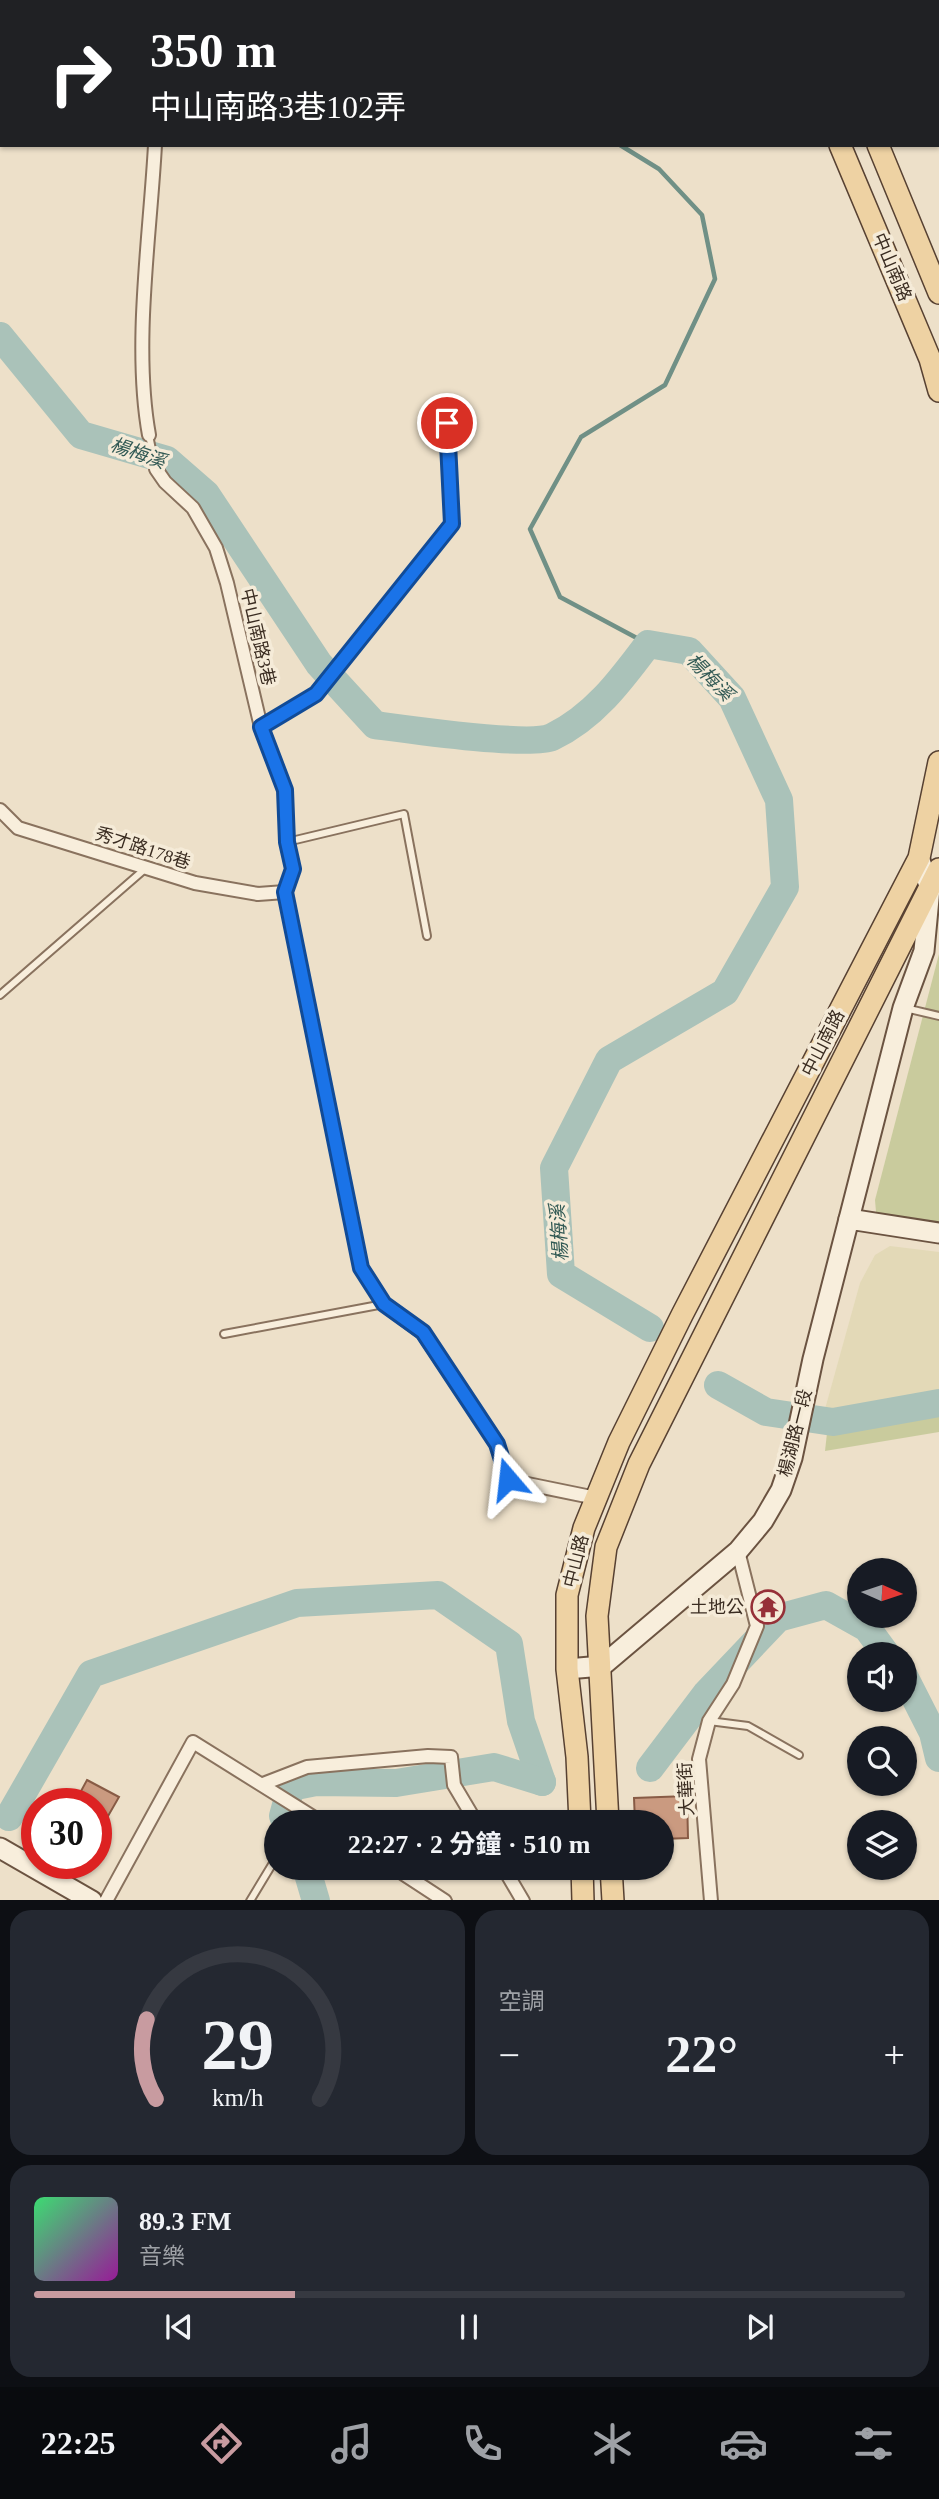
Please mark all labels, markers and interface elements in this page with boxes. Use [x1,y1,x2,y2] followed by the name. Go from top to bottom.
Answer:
[150,23,277,78] text: 350 m
[35,28,126,119] icon: right
[150,89,406,125] text: 中山南路3巷102弄
[869,230,915,304] street label: 中山南路
[417,393,477,453] pin
[428,404,466,442] icon: arrive
[108,434,171,473] water label: 楊梅溪
[237,587,279,687] street label: 中山南路3巷
[683,649,739,707] water label: 楊梅溪
[93,823,193,873] street label: 秀才路178巷
[798,1006,848,1080] street label: 中山南路
[546,1201,571,1262] water label: 楊梅溪
[774,1387,816,1479] street label: 楊湖路一段
[471,1442,545,1516] position arrow
[560,1532,592,1590] street label: 中山路
[847,1558,917,1628] north arrow
[847,1558,917,1880] map controls
[749,1588,787,1626] temple icon: 土地公
[690,1597,744,1617] place label: 土地公
[847,1642,917,1712] button: sound
[847,1726,917,1796] button: search
[675,1762,697,1816] street label: 大華街
[21,1788,112,1879] speed limit sign: 30
[847,1810,917,1880] button: layers
[348,1830,590,1859] text: 22:27 · 2 分鐘 · 510 m
[499,1989,545,2014] text: 空調
[201,2004,274,2085] text: 29
[665,2026,738,2083] text: 22°
[499,2034,520,2076] text: −
[884,2034,905,2076] text: +
[212,2083,263,2110] text: km/h
[139,2207,231,2236] text: 89.3 FM
[139,2244,185,2269] text: 音樂
[160,2308,198,2346] icon: previous
[450,2308,488,2346] icon: pause
[741,2308,779,2346] icon: next
[197,2419,246,2468] icon: directions
[327,2419,376,2468] icon: music
[458,2419,507,2468] icon: phone
[588,2419,637,2468] icon: climate
[719,2419,768,2468] icon: car
[849,2419,898,2468] icon: filters
[41,2425,115,2461] text: 22:25

